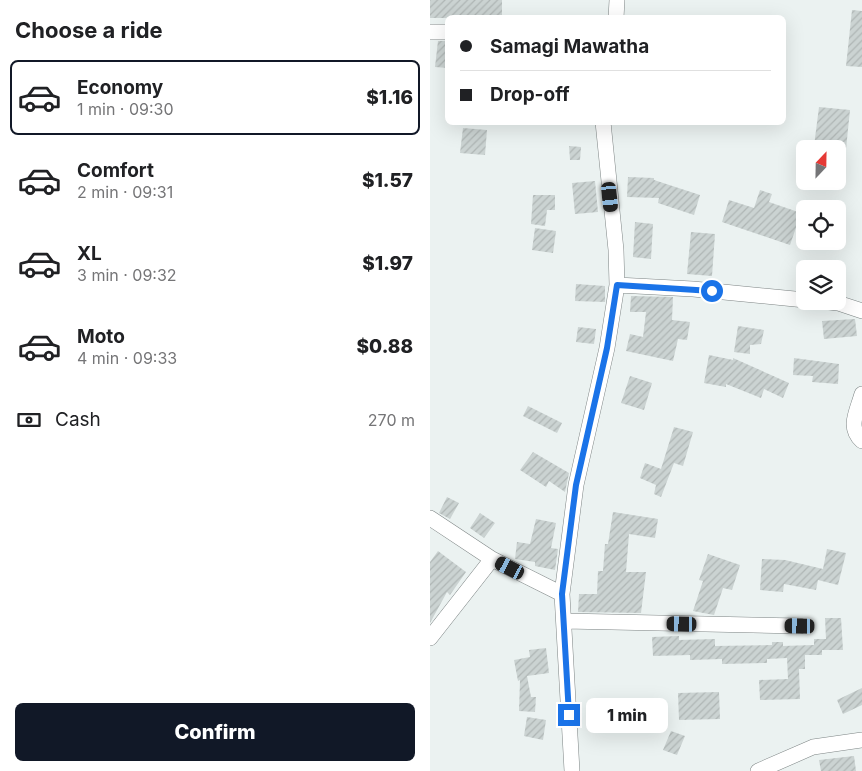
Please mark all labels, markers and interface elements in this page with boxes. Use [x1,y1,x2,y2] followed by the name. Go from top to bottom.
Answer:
[15,17,163,43] text: Choose a ride
[490,35,649,58] text: Samagi Mawatha
[17,75,62,120] icon: car
[77,76,163,99] text: Economy
[490,83,570,106] text: Drop-off
[366,86,413,109] text: $1.16
[77,99,174,119] text: 1 min · 09:30
[796,140,846,190] north arrow
[796,140,846,310] map controls
[17,158,62,203] icon: car
[77,159,154,182] text: Comfort
[362,169,413,192] text: $1.57
[600,181,619,213] car
[77,182,173,202] text: 2 min · 09:31
[796,200,846,250] button: locate
[17,241,62,286] icon: car
[77,242,102,265] text: XL
[362,252,413,275] text: $1.97
[796,260,846,310] button: layers
[77,265,177,285] text: 3 min · 09:32
[701,280,723,302] route start
[17,324,62,369] icon: car
[77,325,125,348] text: Moto
[357,335,413,358] text: $0.88
[77,348,177,368] text: 4 min · 09:33
[15,406,43,434] icon: cash
[55,408,101,431] text: Cash
[368,410,415,430] text: 270 m
[493,555,526,581] car
[666,616,697,632] car
[784,618,815,634] car
[586,698,669,732] callout: 1 min
[15,703,415,761] button: Confirm
[558,704,580,726] route end
[607,705,647,725] text: 1 min

